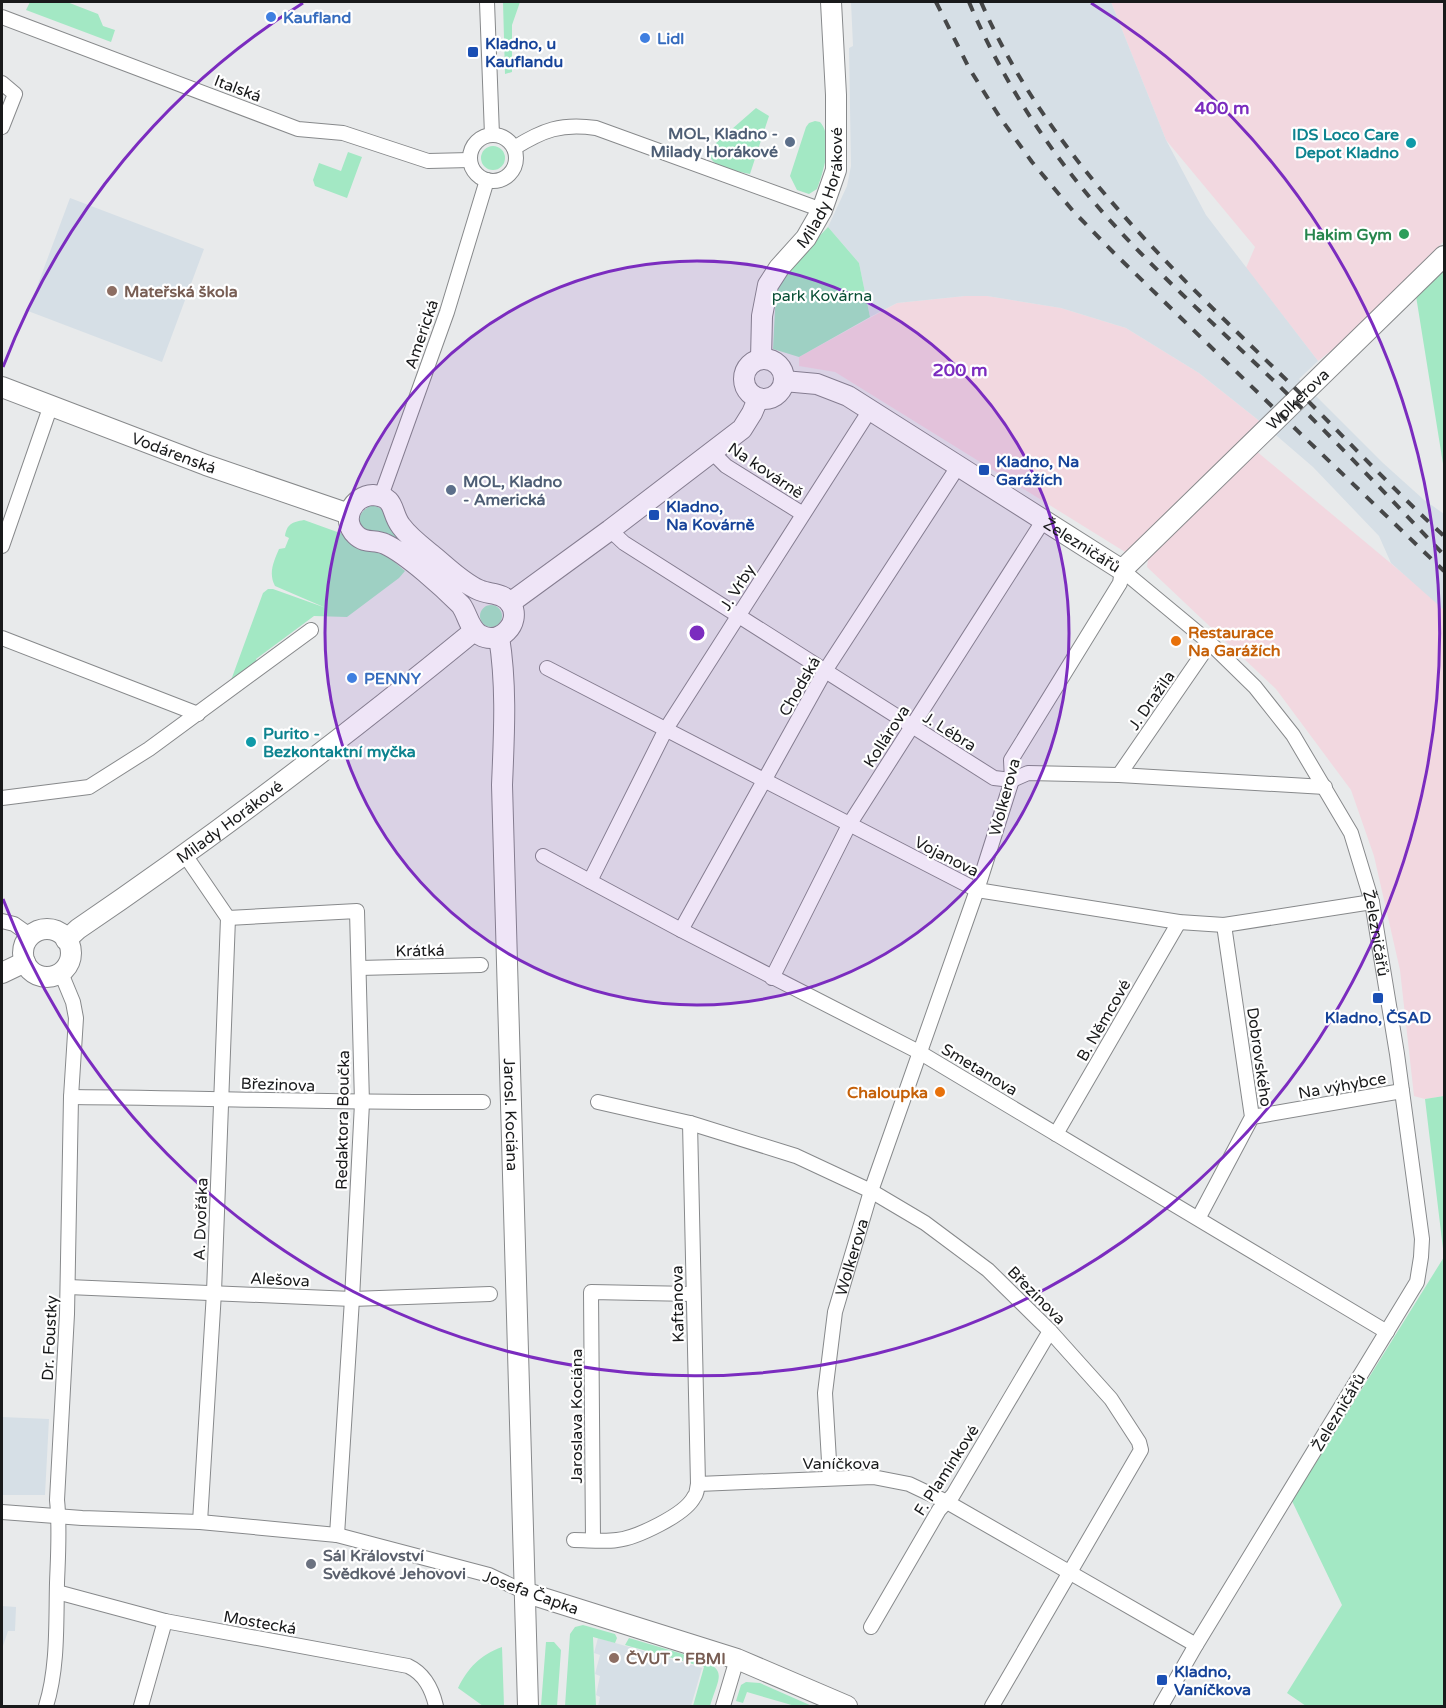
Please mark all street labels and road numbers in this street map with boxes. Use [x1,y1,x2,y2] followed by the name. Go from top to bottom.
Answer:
[211,71,264,107] street label: Italská
[793,127,847,253] street label: Milady Horákové
[401,297,443,372] street label: Americká
[1263,365,1334,435] street label: Wolkerova
[128,428,218,479] street label: Vodárenská
[724,438,807,503] street label: Na kovárně
[1040,514,1124,578] street label: Železničářů
[716,560,760,614] street label: J. Vrby
[775,653,825,720] street label: Chodská
[1124,667,1179,734] street label: J. Dražila
[859,702,914,771] street label: Kollárova
[919,708,980,756] street label: J. Lébra
[985,756,1025,838] street label: Wolkerova
[173,776,287,868] street label: Milady Horákové
[911,832,982,882] street label: Vojanova
[1358,888,1393,978] street label: Železničářů
[395,941,445,961] street label: Krátká
[1072,976,1135,1065] street label: B. Němcové
[1242,1006,1276,1108] street label: Dobrovského
[938,1039,1021,1100] street label: Smetanova
[332,1050,354,1190] street label: Redaktora Boučka
[499,1058,522,1171] street label: Jarosl. Kociána
[1297,1068,1388,1104] street label: Na výhybce
[240,1074,316,1096] street label: Březinova
[190,1177,212,1261] street label: A. Dvořáka
[831,1216,873,1298] street label: Wolkerova
[1003,1262,1070,1329] street label: Březinova
[667,1265,689,1343] street label: Kaftanova
[250,1268,310,1292] street label: Alešova
[38,1294,62,1381] street label: Dr. Foustky
[567,1349,587,1483] street label: Jaroslava Kociána
[1308,1370,1370,1455] street label: Železničářů
[910,1421,984,1520] street label: F. Plamínkové
[802,1454,880,1474] street label: Vaníčkova
[480,1566,581,1620] street label: Josefa Čapka
[222,1607,298,1639] street label: Mostecká

